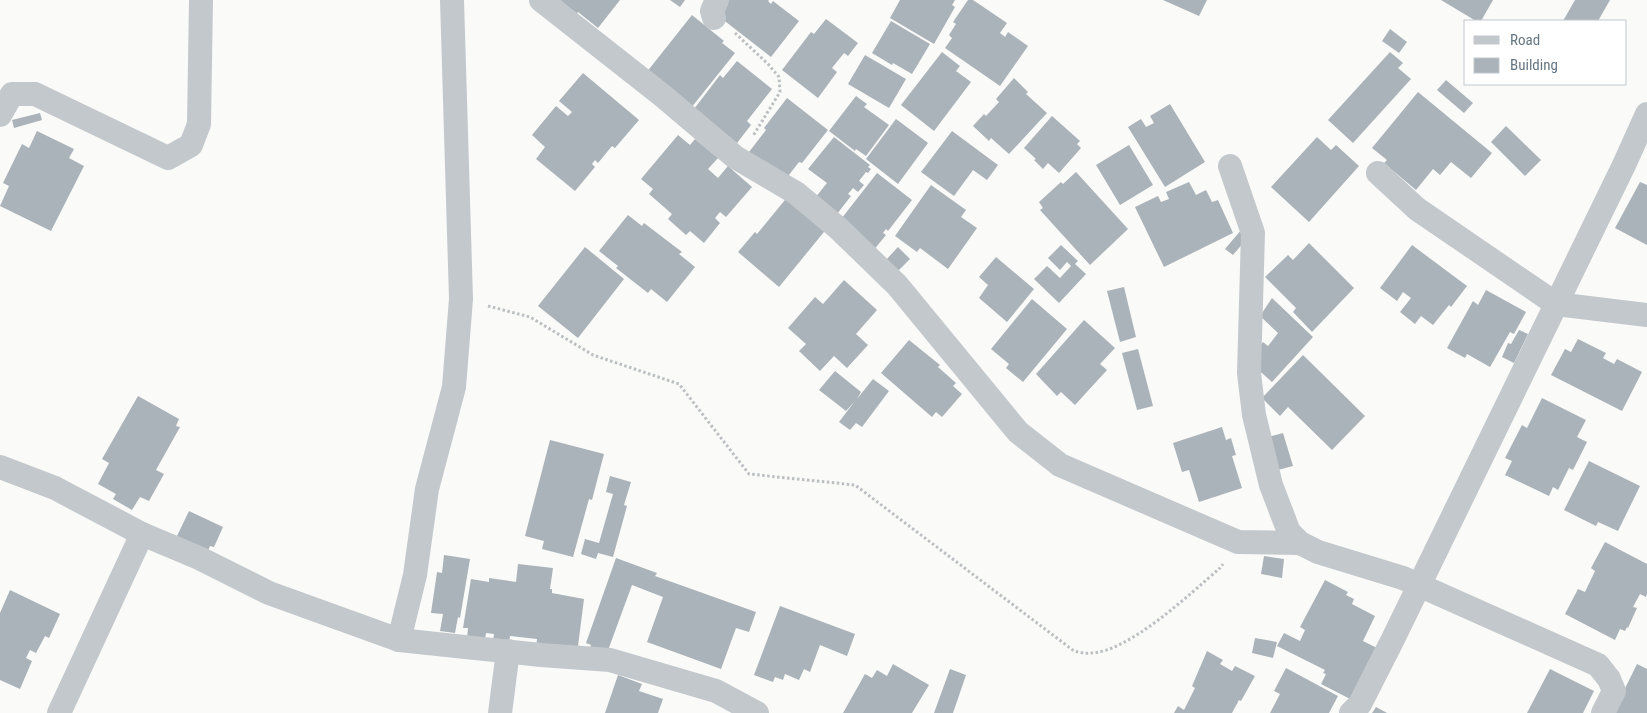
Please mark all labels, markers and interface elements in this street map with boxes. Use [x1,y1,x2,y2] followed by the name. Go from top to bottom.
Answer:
[1464,20,1627,85] legend
[1510,31,1540,49] text: Road
[1510,56,1558,74] text: Building

